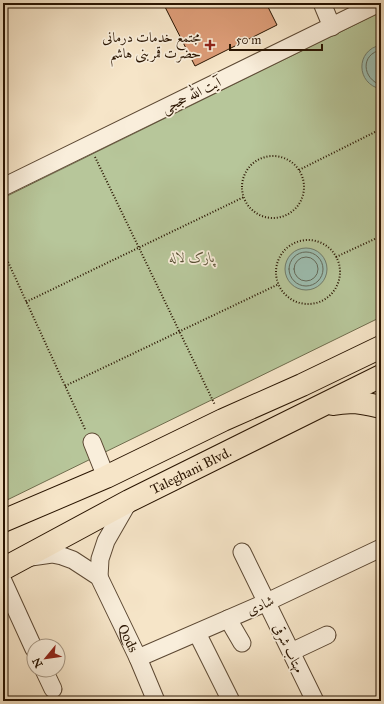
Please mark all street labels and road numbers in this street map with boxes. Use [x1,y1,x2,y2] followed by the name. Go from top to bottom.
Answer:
[157,70,226,118] street label: آیت الله حججی
[147,444,234,498] street label: Taleghani Blvd.
[244,592,277,619] street label: شادی
[114,621,142,655] street label: Qods
[268,621,308,676] street label: مهتاب شرقی

